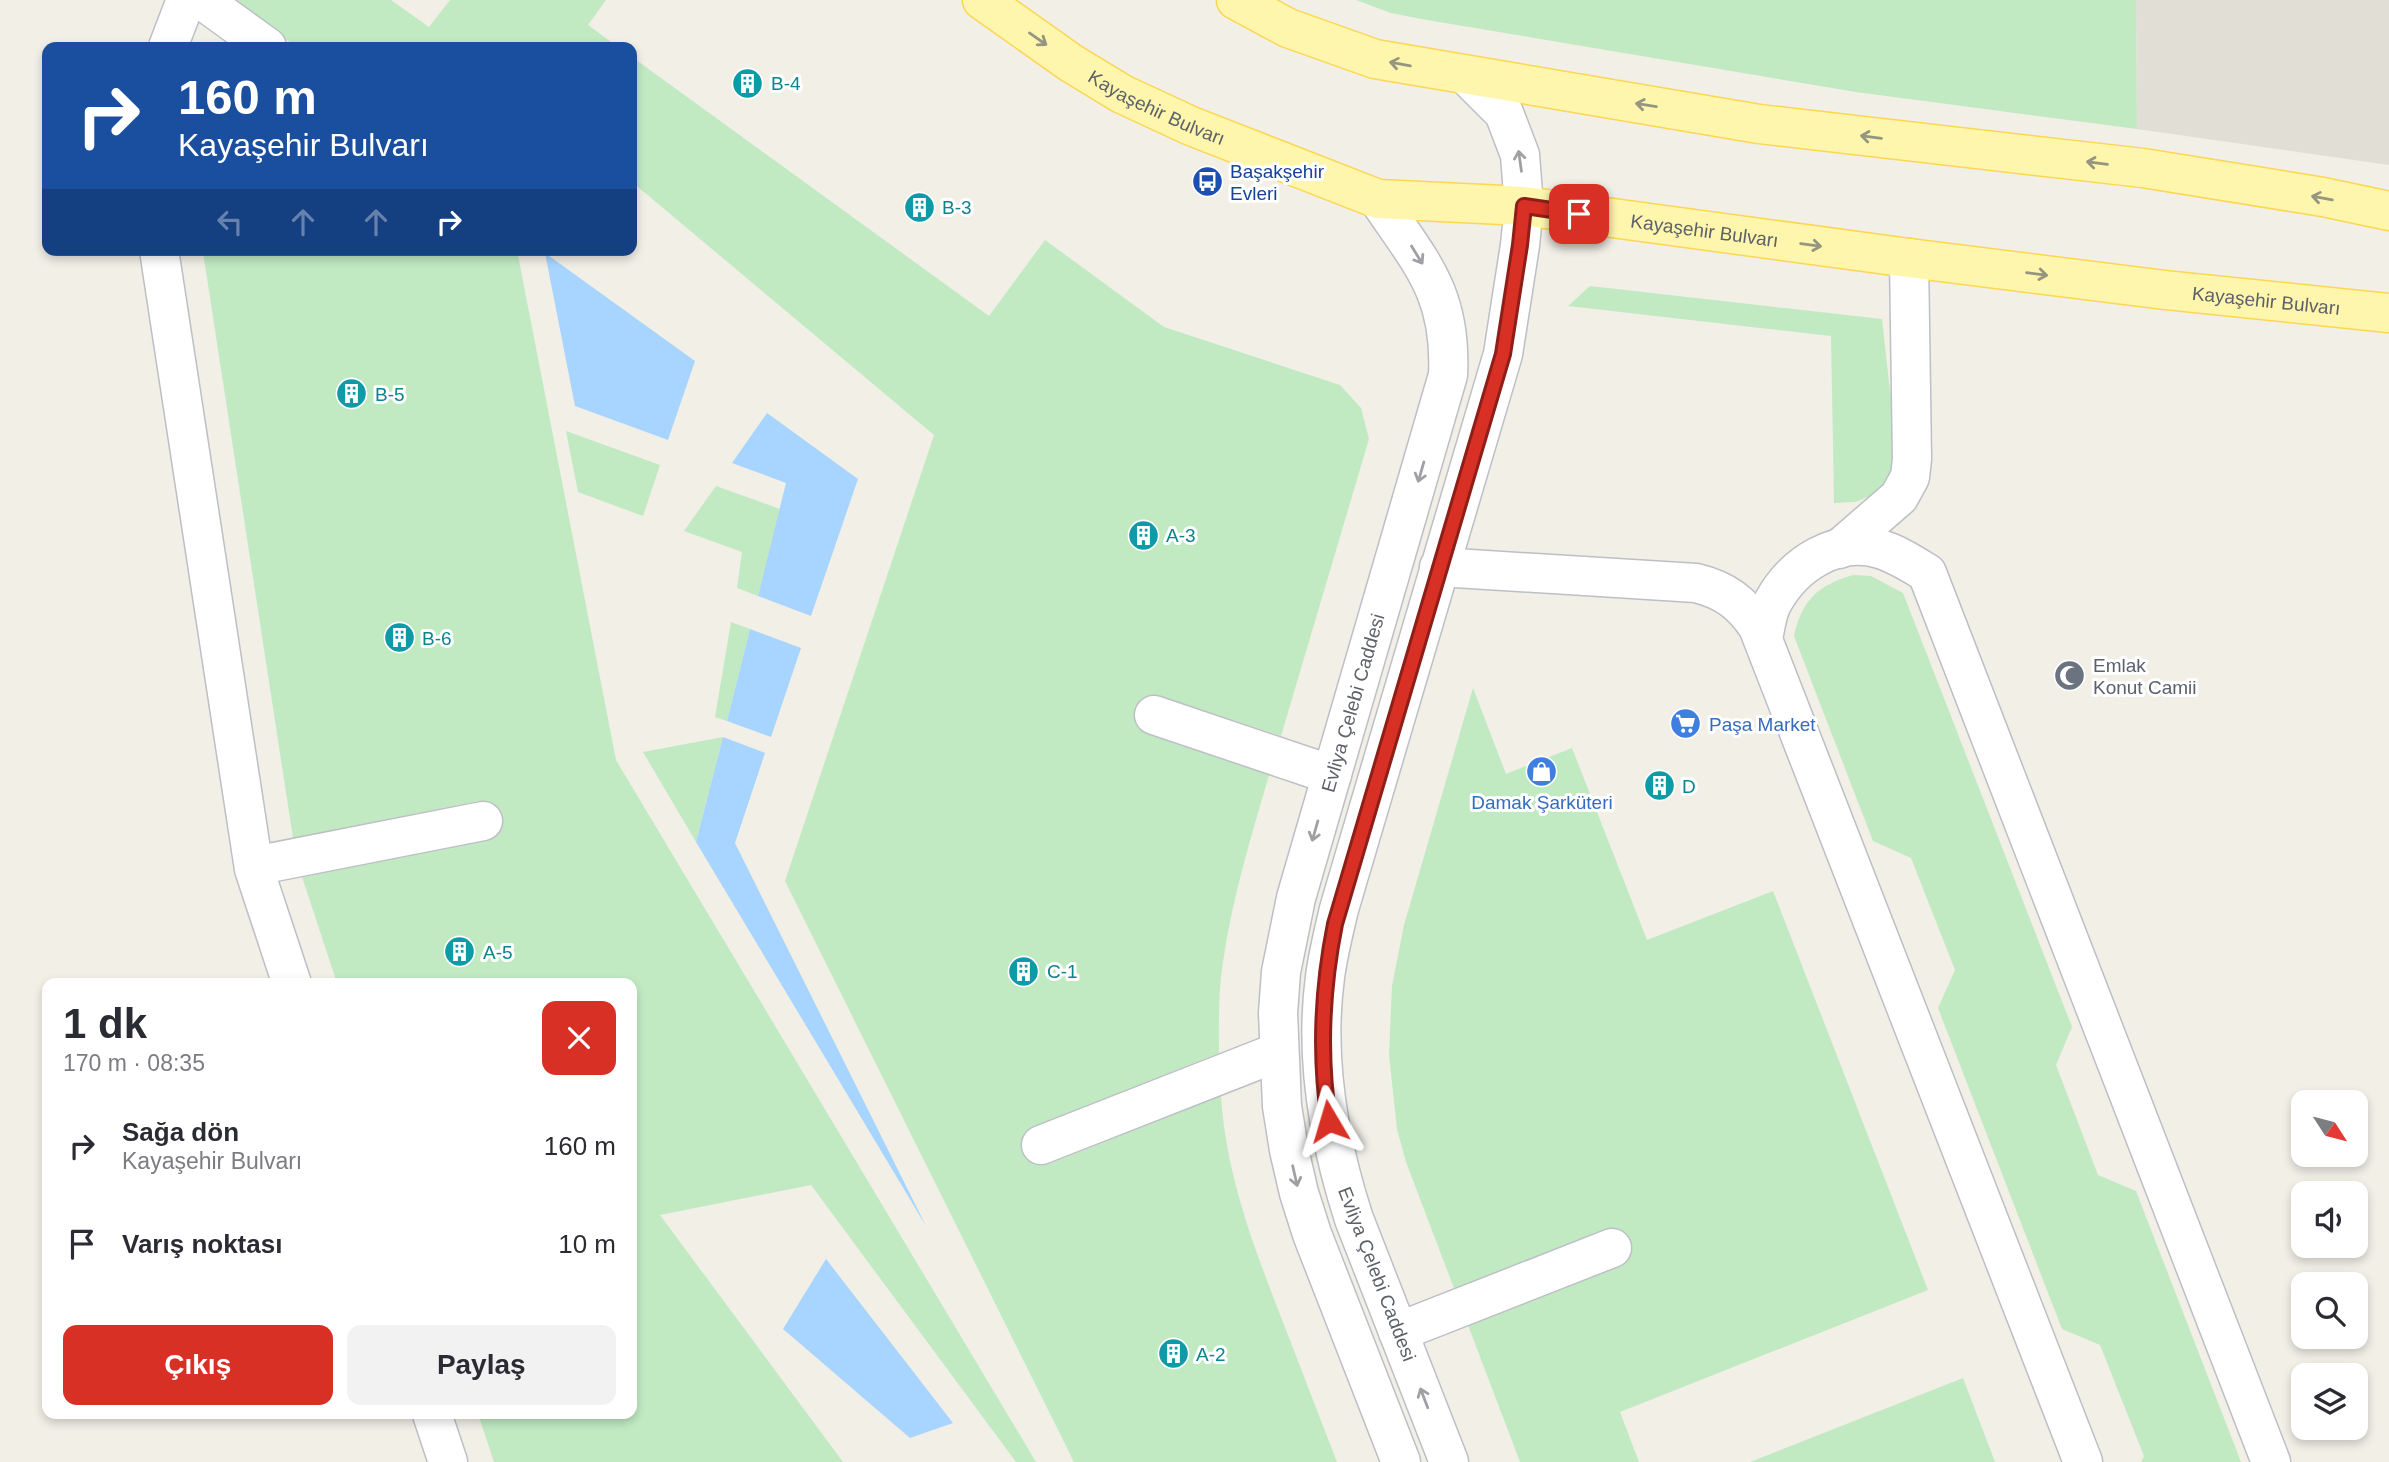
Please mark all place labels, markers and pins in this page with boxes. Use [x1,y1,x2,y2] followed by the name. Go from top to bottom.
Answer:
[731,66,765,100] building icon: B-4
[771,73,801,94] place label: B-4
[1230,161,1325,204] place label: Başakşehir Evleri
[1190,165,1224,199] bus stop icon: Başakşehir Evleri
[1549,184,1609,244] pin
[902,190,936,224] building icon: B-3
[942,197,972,218] place label: B-3
[335,377,369,411] building icon: B-5
[375,384,405,405] place label: B-5
[1126,518,1160,552] building icon: A-3
[1166,525,1196,546] place label: A-3
[382,621,416,655] building icon: B-6
[422,628,452,649] place label: B-6
[2093,655,2197,698] place label: Emlak Konut Camii
[2053,659,2087,693] mosque icon: Emlak Konut Camii
[1669,707,1703,741] supermarket icon: Paşa Market
[1709,714,1816,735] place label: Paşa Market
[1525,754,1559,788] shop icon: Damak Şarküteri
[1642,769,1676,803] building icon: D
[1682,776,1696,797] place label: D
[1471,792,1613,813] place label: Damak Şarküteri
[443,935,477,969] building icon: A-5
[483,942,513,963] place label: A-5
[1007,954,1041,988] building icon: C-1
[1047,961,1078,982] place label: C-1
[1156,1337,1190,1371] building icon: A-2
[1196,1344,1226,1365] place label: A-2

